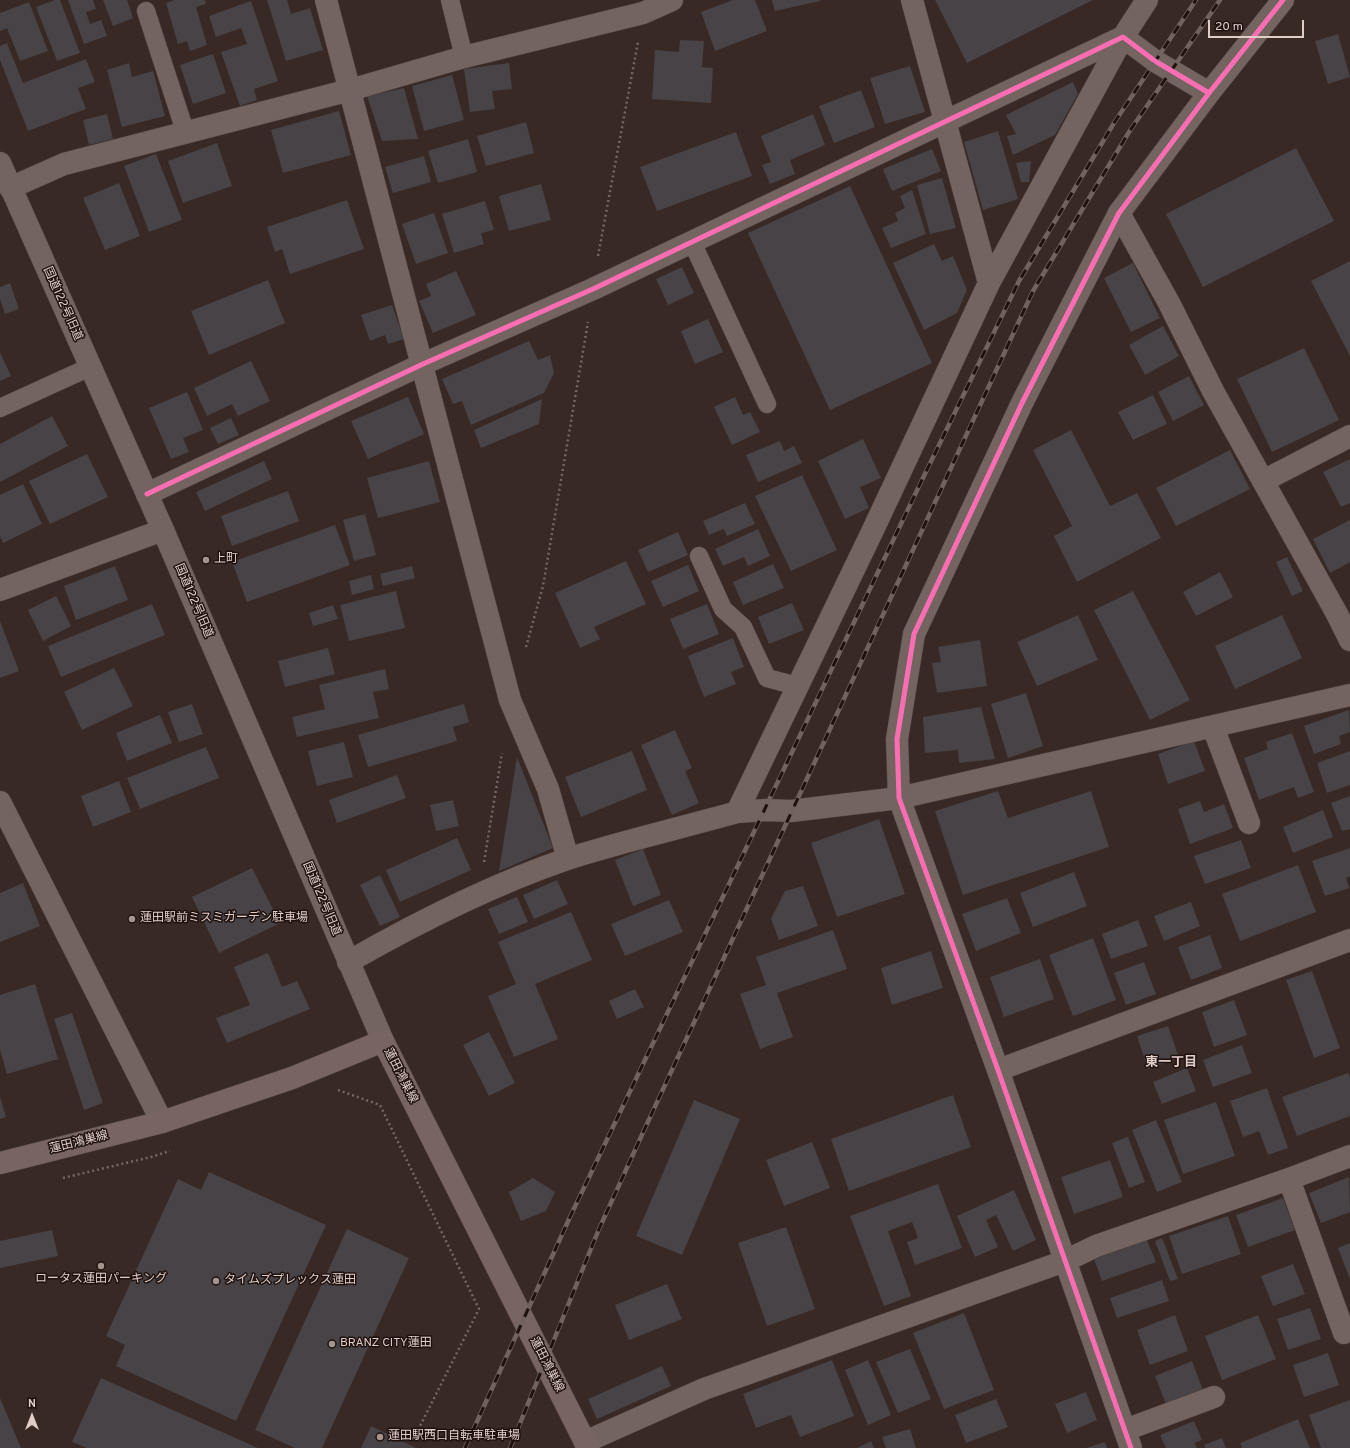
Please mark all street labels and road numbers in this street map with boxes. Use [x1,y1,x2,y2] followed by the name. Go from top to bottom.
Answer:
[39,265,85,343] street label: 国道122号旧道
[171,562,215,640] street label: 国道122号旧道
[299,860,343,938] street label: 国道122号旧道
[380,1046,420,1106] street label: 蓮田鴻巣線
[48,1129,110,1157] street label: 蓮田鴻巣線
[526,1335,566,1395] street label: 蓮田鴻巣線

